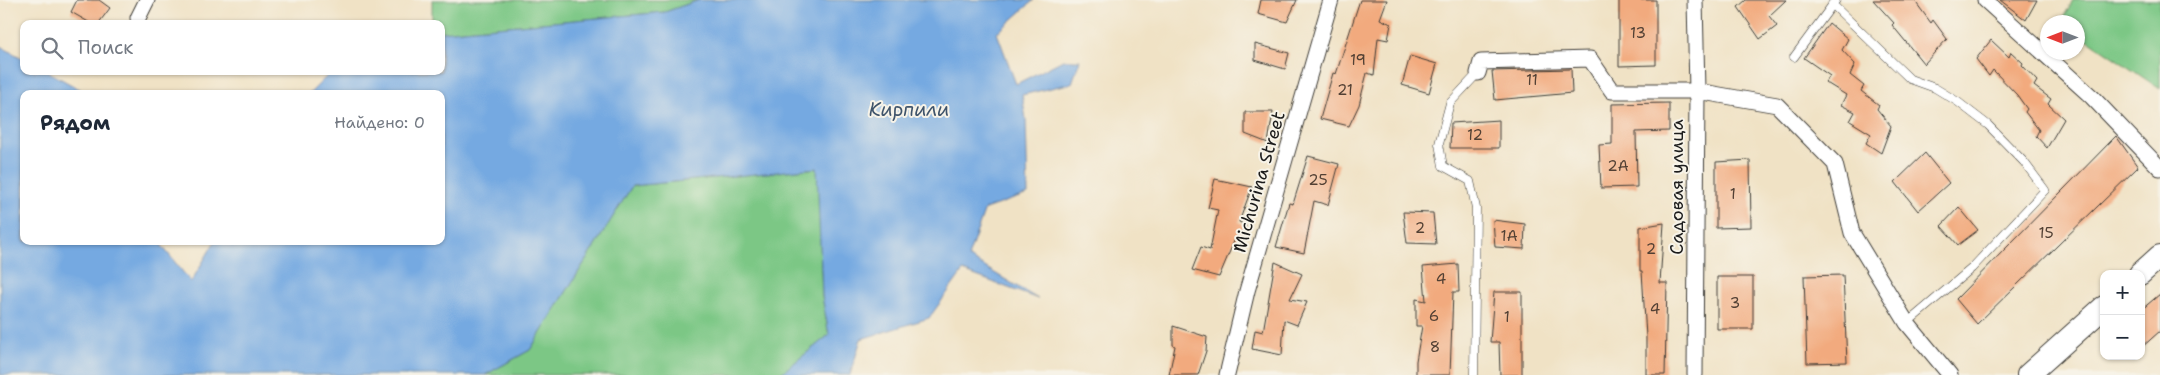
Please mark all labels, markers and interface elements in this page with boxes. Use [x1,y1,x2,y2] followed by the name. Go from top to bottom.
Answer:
[2040,15,2085,60] north arrow
[20,20,445,75] search box
[1630,23,1646,43] house number: 13
[38,34,66,62] icon: search
[78,35,133,60] text: Поиск
[1350,50,1366,70] house number: 19
[1526,70,1538,90] house number: 11
[1337,80,1353,100] house number: 21
[869,97,949,122] water label: Кирпили
[1227,108,1291,255] street label: Michurina Street
[40,109,110,137] text: Рядом
[334,112,425,133] text: Найдено: 0
[1665,119,1689,255] street label: Садовая улица
[1467,125,1483,145] house number: 12
[1607,156,1629,176] house number: 2А
[1308,170,1328,190] house number: 25
[1730,184,1736,204] house number: 1
[1415,218,1425,238] house number: 2
[2038,223,2054,243] house number: 15
[1500,226,1518,246] house number: 1А
[1646,239,1656,259] house number: 2
[1436,269,1446,289] house number: 4
[2100,270,2145,360] map controls
[2100,270,2145,315] button: +
[1730,293,1740,313] house number: 3
[1650,299,1660,319] house number: 4
[1429,306,1439,326] house number: 6
[1504,307,1510,327] house number: 1
[2100,315,2145,360] button: −
[1430,337,1440,357] house number: 8

